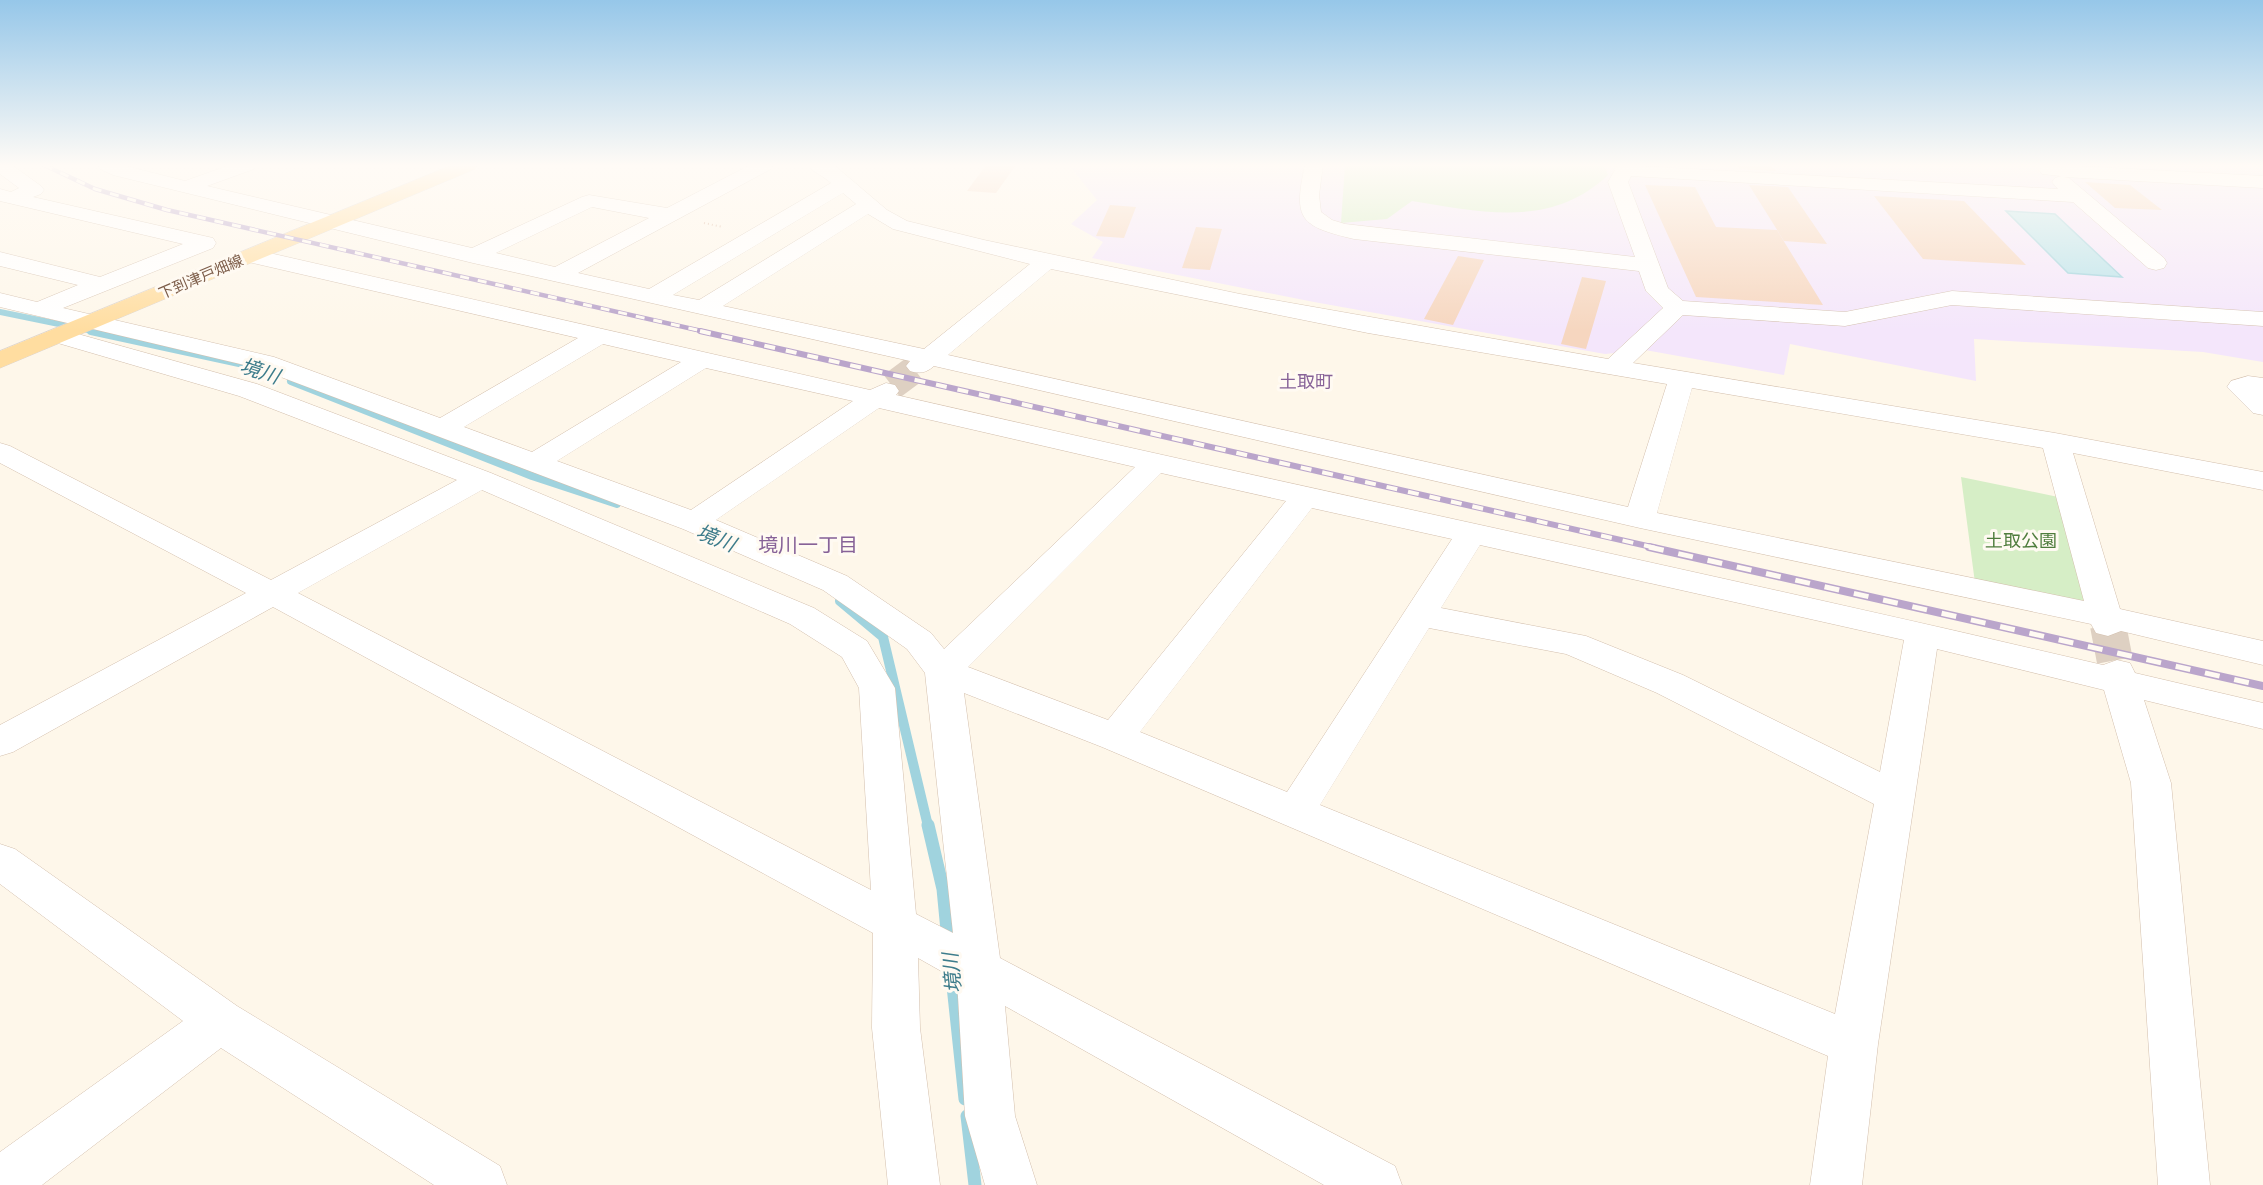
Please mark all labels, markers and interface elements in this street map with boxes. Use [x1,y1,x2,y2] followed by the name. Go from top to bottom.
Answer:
[156,251,246,303] street label: 下到津戸畑線
[237,353,285,389] water label: 境川
[1279,371,1333,392] district label: 土取町
[693,519,741,557] water label: 境川
[1985,530,2057,551] park label: 土取公園
[758,533,858,557] district label: 境川一丁目
[938,950,966,994] water label: 境川

